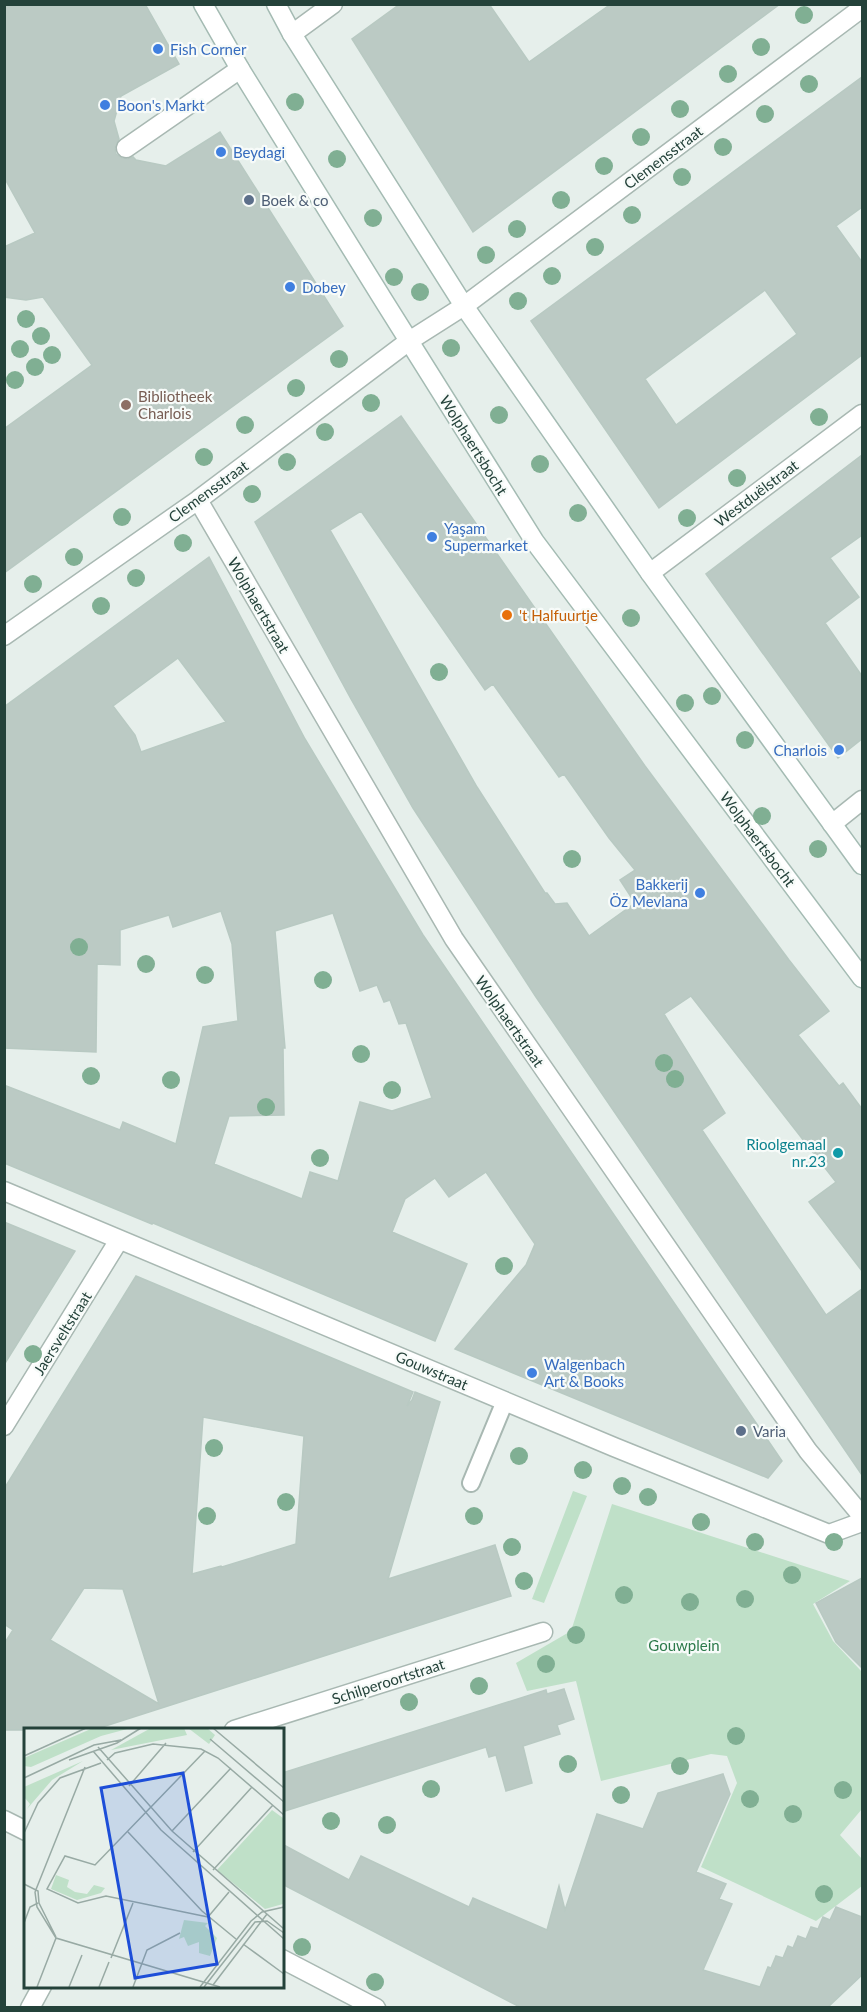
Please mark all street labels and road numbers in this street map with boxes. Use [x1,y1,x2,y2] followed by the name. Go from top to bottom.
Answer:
[620,121,706,192] street label: Clemensstraat
[436,392,512,499] street label: Wolphaertsbocht
[711,455,802,530] street label: Westduëlstraat
[165,456,252,526] street label: Clemensstraat
[224,554,294,656] street label: Wolphaertstraat
[717,788,800,890] street label: Wolphaertsbocht
[472,972,548,1071] street label: Wolphaertstraat
[29,1287,95,1378] street label: Jaersveltstraat
[393,1347,471,1394] street label: Gouwstraat
[329,1654,447,1708] street label: Schilperoortstraat

